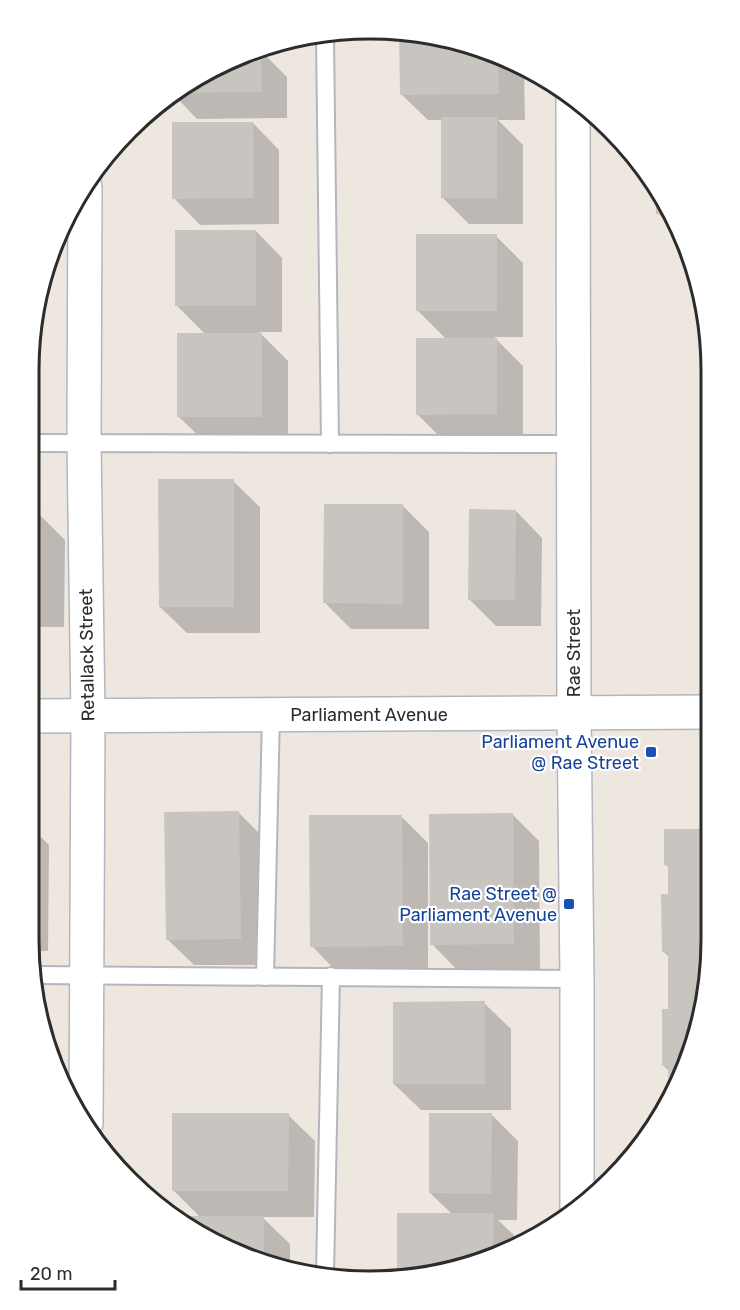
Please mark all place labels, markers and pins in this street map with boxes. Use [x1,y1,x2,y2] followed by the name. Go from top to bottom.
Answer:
[481,731,639,774] place label: Parliament Avenue @ Rae Street
[644,745,658,759] marker: Parliament Avenue @ Rae Street
[399,883,557,926] place label: Rae Street @ Parliament Avenue
[562,897,576,911] marker: Rae Street @ Parliament Avenue

